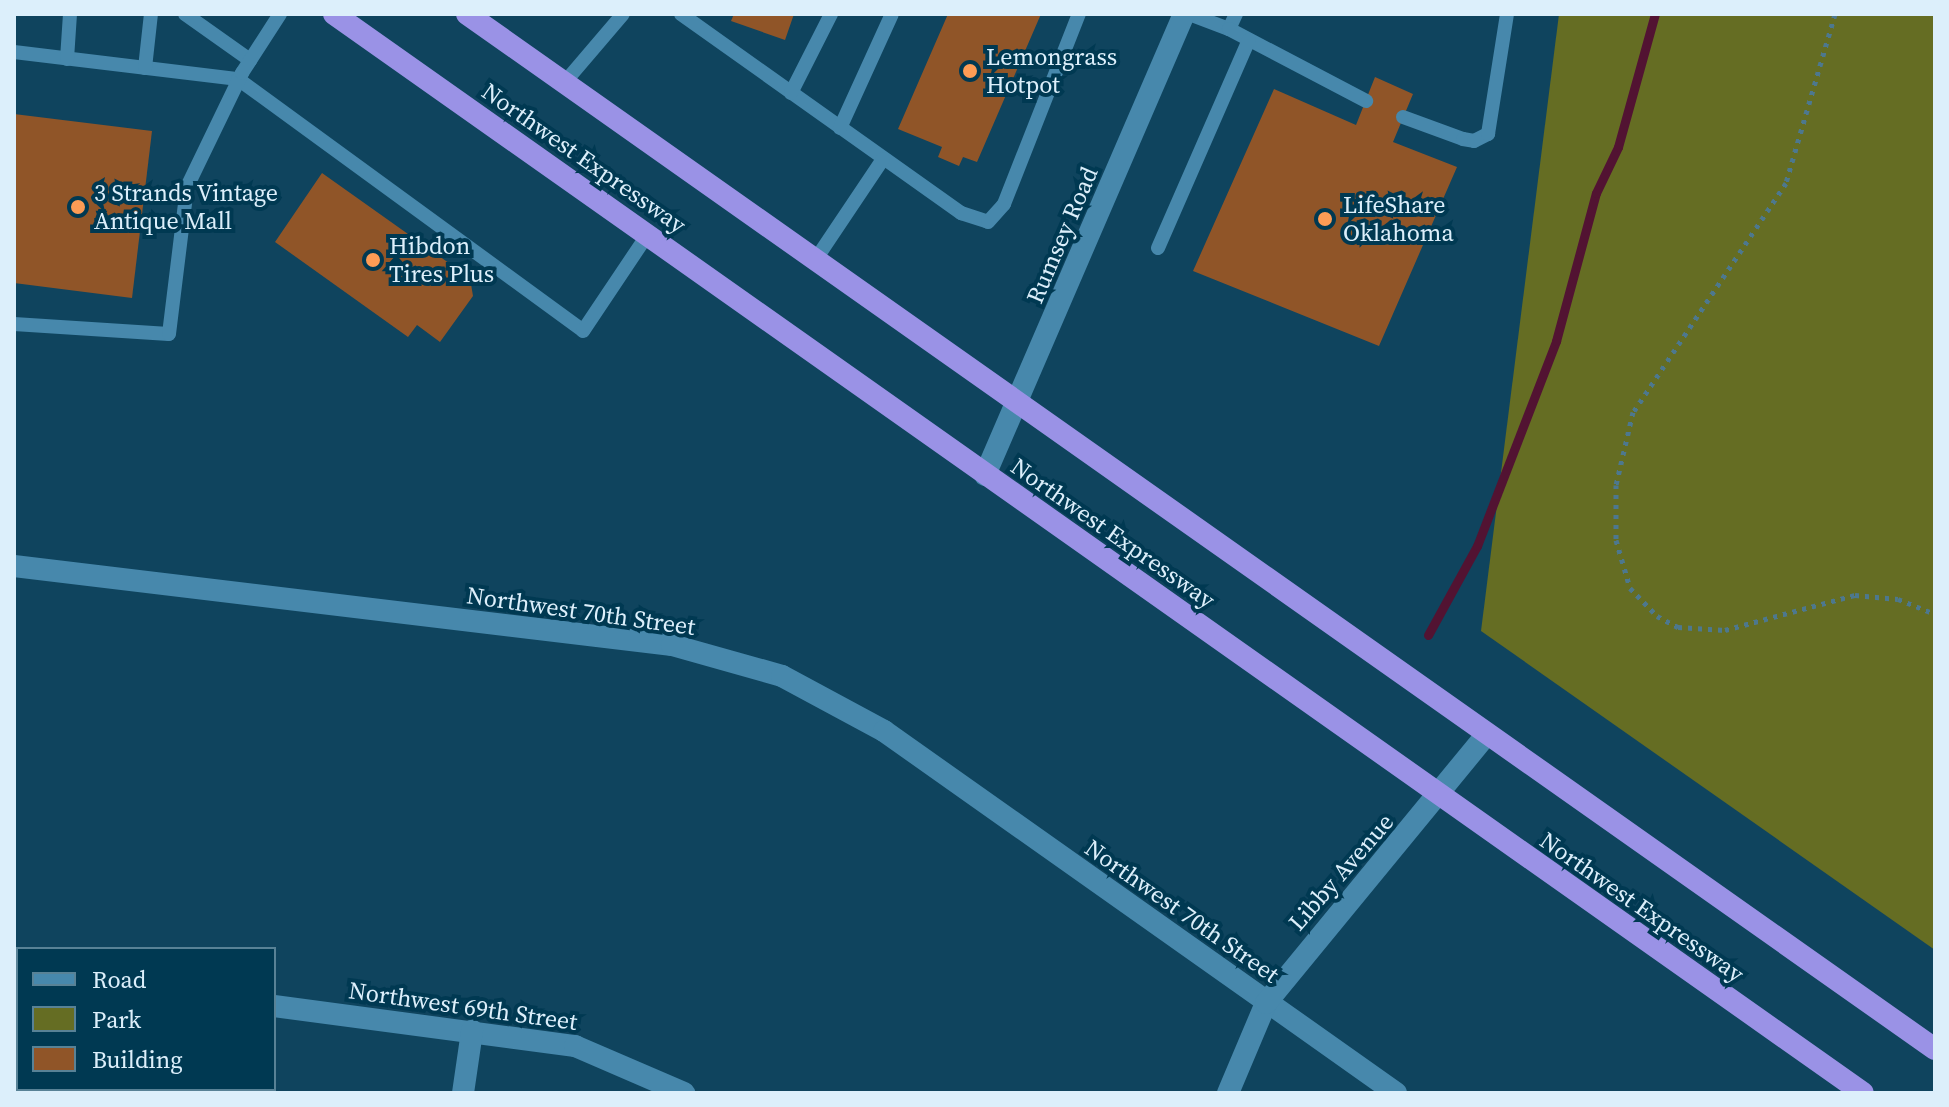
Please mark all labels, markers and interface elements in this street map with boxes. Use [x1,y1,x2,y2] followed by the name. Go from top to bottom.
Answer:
[986,43,1117,99] place label: Lemongrass Hotpot
[961,62,979,80] marker: Lemongrass Hotpot
[476,77,692,239] street label: Northwest Expressway
[1020,162,1104,308] street label: Rumsey Road
[94,179,279,235] place label: 3 Strands Vintage Antique Mall
[1343,191,1454,247] place label: LifeShare Oklahoma
[69,198,87,216] marker: 3 Strands Vintage Antique Mall
[1314,208,1336,230] marker: LifeShare Oklahoma
[389,232,494,288] place label: Hibdon Tires Plus
[364,251,382,269] marker: Hibdon Tires Plus
[1005,452,1221,614] street label: Northwest Expressway
[465,581,697,641] street label: Northwest 70th Street
[1282,808,1400,936] street label: Libby Avenue
[1534,826,1750,988] street label: Northwest Expressway
[1079,833,1285,989] street label: Northwest 70th Street
[16,947,276,1091] legend
[92,963,146,996] text: Road
[347,976,579,1036] street label: Northwest 69th Street
[92,1003,141,1036] text: Park
[92,1043,183,1076] text: Building

